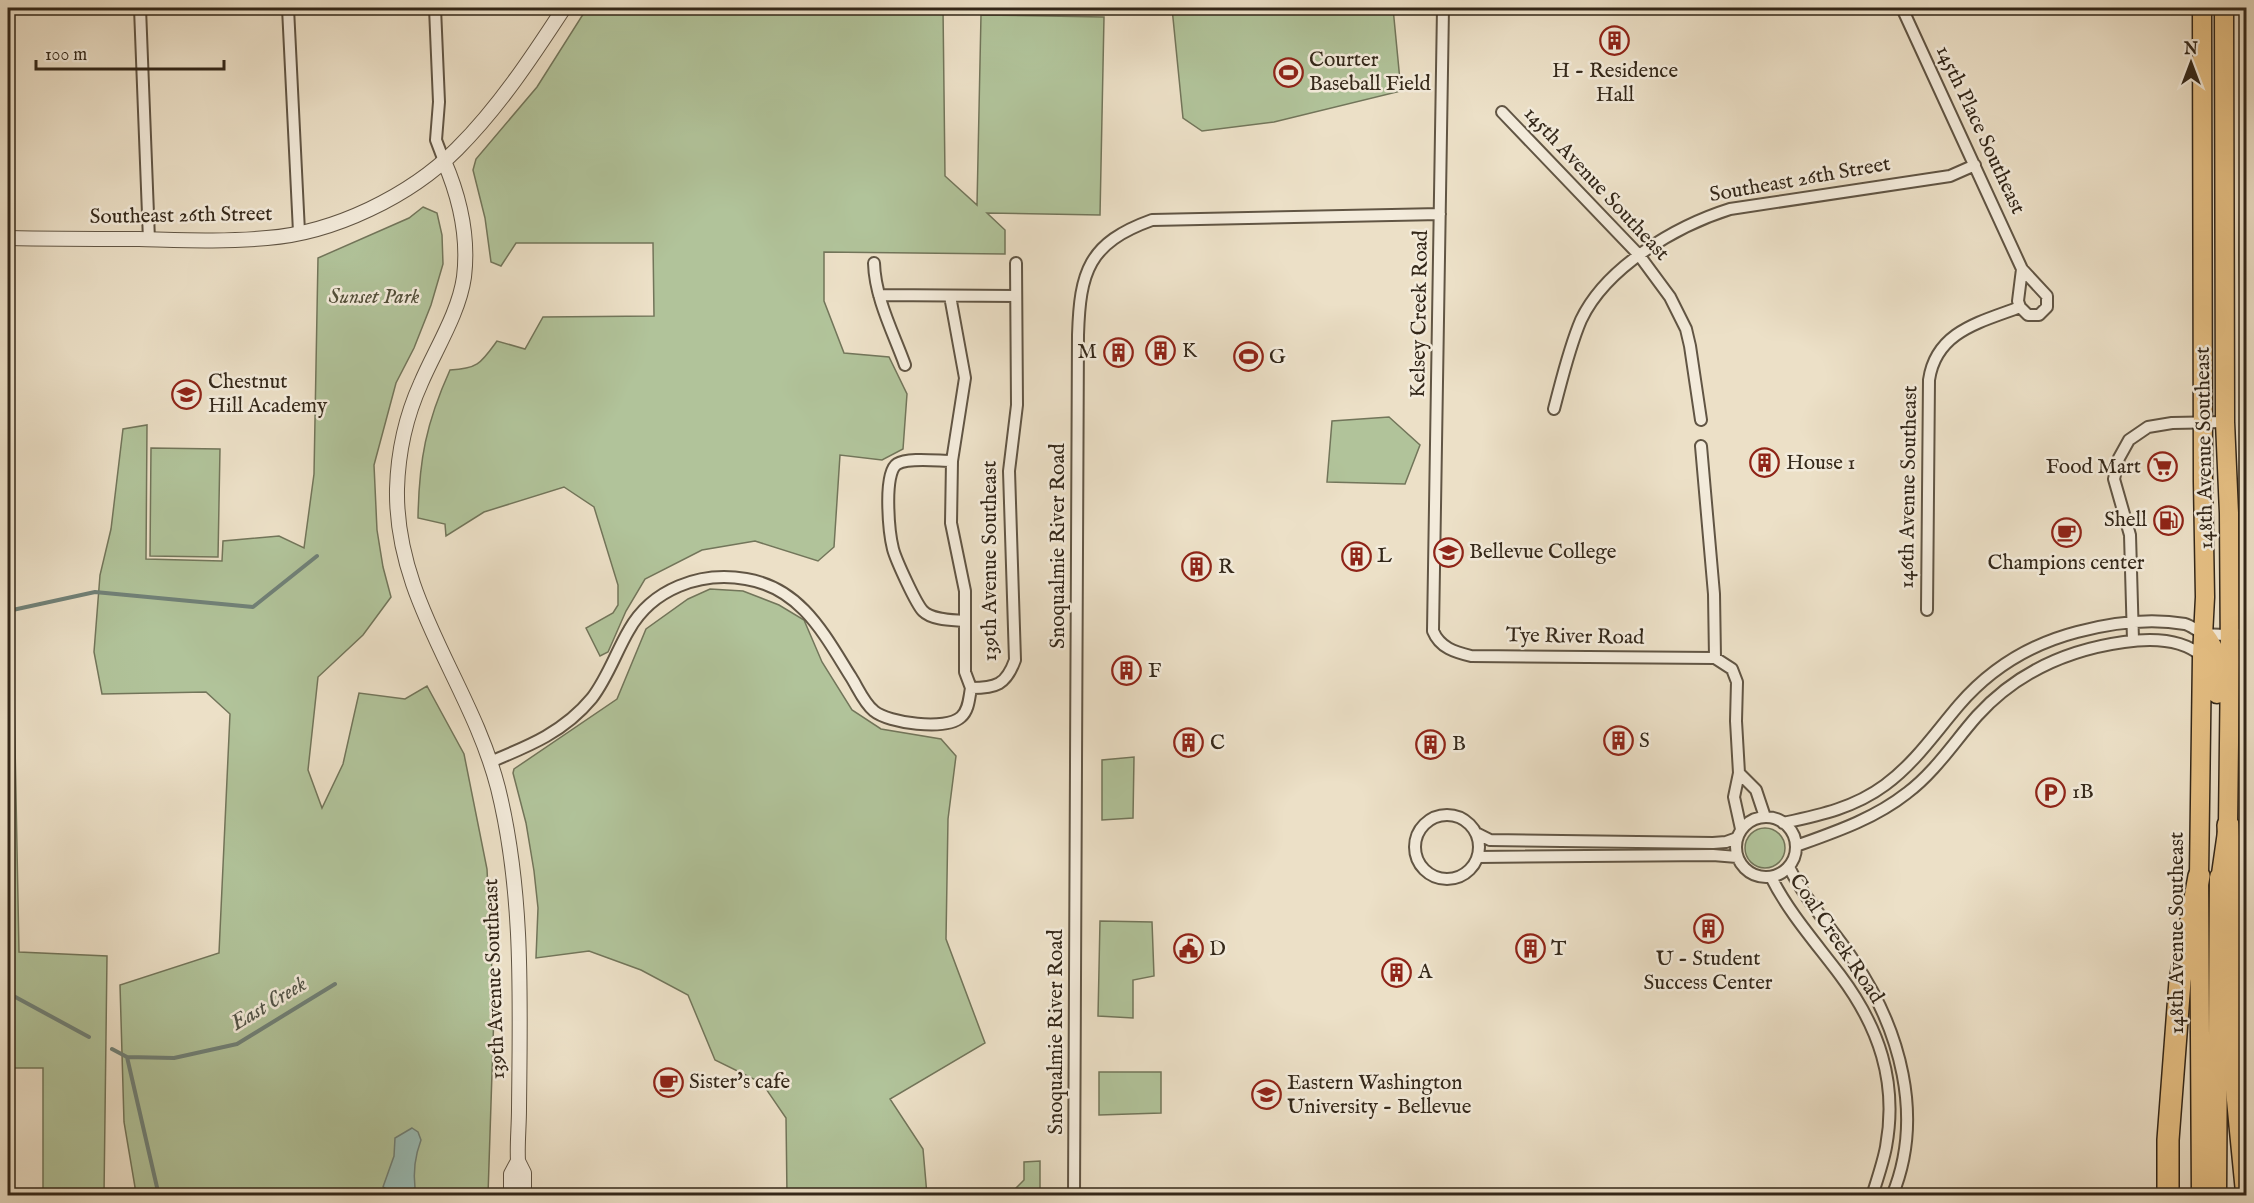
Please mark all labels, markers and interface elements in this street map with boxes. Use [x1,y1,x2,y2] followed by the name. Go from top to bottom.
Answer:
[1599,24,1631,56] building icon: H - Residence Hall
[36,33,224,71] scale bar
[2161,33,2221,93] north arrow
[2183,40,2198,60] text: N
[1929,41,2031,219] street label: 145th Place Southeast
[45,44,87,67] text: 100 m
[1309,47,1432,98] place label: Courter Baseball Field
[1272,56,1304,88] sports icon: Courter Baseball Field
[1552,58,1678,109] place label: H - Residence Hall
[1517,101,1675,267] street label: 145th Avenue Southeast
[1708,151,1892,209] street label: Southeast 26th Street
[89,201,273,231] street label: Southeast 26th Street
[1405,229,1435,398] street label: Kelsey Creek Road
[329,284,420,311] park label: Sunset Park
[1145,335,1177,367] building icon: K
[1102,336,1134,368] building icon: M
[1182,338,1198,365] place label: K
[1077,339,1097,366] place label: M
[1232,341,1264,373] sports icon: G
[1269,344,1286,371] place label: G
[2190,346,2220,550] street label: 148th Avenue Southeast
[208,369,328,420] place label: Chestnut Hill Academy
[171,378,203,410] school or university icon: Chestnut Hill Academy
[1894,385,1924,589] street label: 146th Avenue Southeast
[1045,443,1072,649] street label: Snoqualmie River Road
[1749,447,1781,479] building icon: House 1
[1786,450,1855,477] place label: House 1
[2146,451,2178,483] supermarket icon: Food Mart
[2046,454,2141,481] place label: Food Mart
[977,460,1004,662] street label: 139th Avenue Southeast
[2152,504,2184,536] fuel station icon: Shell
[2104,507,2147,534] place label: Shell
[2050,516,2082,548] cafe icon: Champions center
[1432,536,1464,568] school or university icon: Bellevue College
[1469,539,1617,566] place label: Bellevue College
[1340,540,1372,572] building icon: L
[1377,543,1392,570] place label: L
[1987,550,2145,577] place label: Champions center
[1181,551,1213,583] building icon: R
[1218,554,1235,581] place label: R
[1505,622,1645,652] street label: Tye River Road
[1111,655,1143,687] building icon: F
[1148,658,1161,685] place label: F
[1602,725,1634,757] building icon: S
[1173,727,1205,759] building icon: C
[1415,728,1447,760] building icon: B
[1639,728,1650,755] place label: S
[1210,730,1225,757] place label: C
[1452,731,1466,758] place label: B
[2035,776,2067,808] parking icon: 1B
[2072,779,2094,806] place label: 1B
[2164,832,2191,1034] street label: 148th Avenue Southeast
[1783,869,1890,1010] street label: Coal Creek Road
[478,878,512,1080] street label: 139th Avenue Southeast
[1692,912,1724,944] building icon: U - Student Success Center
[1043,929,1070,1135] street label: Snoqualmie River Road
[1172,933,1204,965] public building icon: D
[1514,933,1546,965] building icon: T
[1209,936,1226,963] place label: D
[1551,936,1567,963] place label: T
[1643,946,1773,997] place label: U - Student Success Center
[1381,956,1413,988] building icon: A
[1417,959,1433,986] place label: A
[225,970,312,1038] water label: East Creek
[652,1066,684,1098] cafe icon: Sister's cafe
[689,1069,791,1096] place label: Sister's cafe
[1287,1070,1472,1121] place label: Eastern Washington University - Bellevue
[1250,1079,1282,1111] school or university icon: Eastern Washington University - Bellevue

